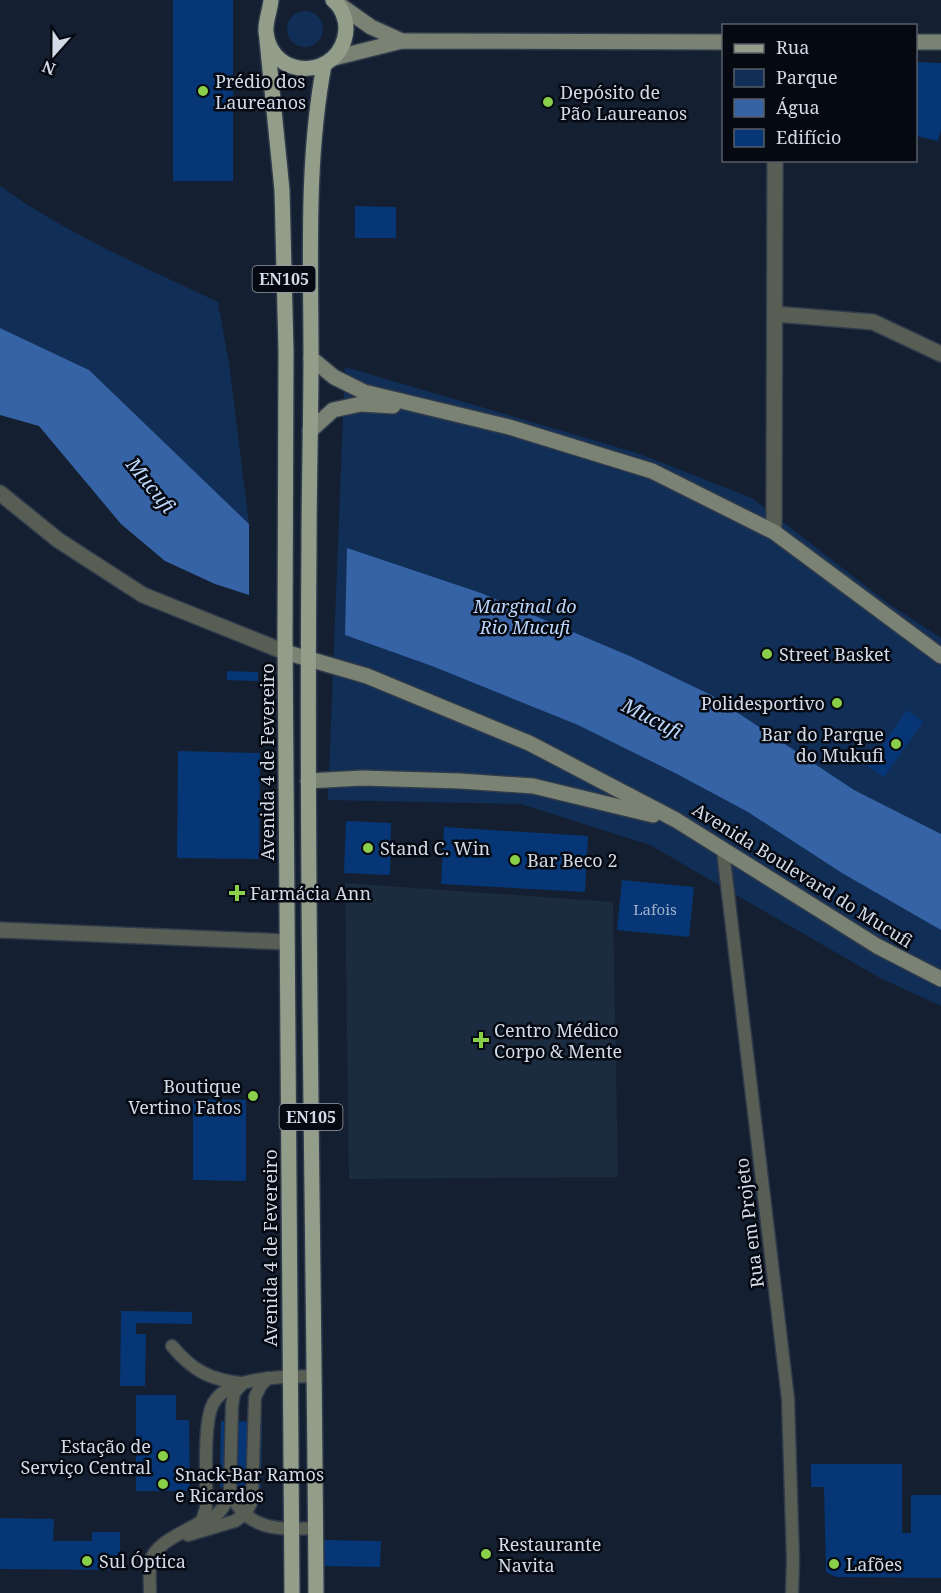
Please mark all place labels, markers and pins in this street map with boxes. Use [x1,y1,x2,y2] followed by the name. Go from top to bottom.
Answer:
[215,69,306,114] place label: Prédio dos Laureanos
[560,80,687,125] place label: Depósito de Pão Laureanos
[196,84,210,98] marker: Prédio dos Laureanos
[541,95,555,109] marker: Depósito de Pão Laureanos
[779,642,890,666] place label: Street Basket
[760,647,774,661] marker: Street Basket
[701,691,825,715] place label: Polidesportivo
[830,696,844,710] marker: Polidesportivo
[761,722,884,767] place label: Bar do Parque do Mukufi
[889,737,903,751] marker: Bar do Parque do Mukufi
[380,836,490,860] place label: Stand C. Win
[361,841,375,855] marker: Stand C. Win
[527,848,617,872] place label: Bar Beco 2
[508,853,522,867] marker: Bar Beco 2
[250,881,371,905] place label: Farmácia Ann
[228,884,246,902] marker: Farmácia Ann
[494,1018,622,1063] place label: Centro Médico Corpo & Mente
[472,1031,490,1049] marker: Centro Médico Corpo & Mente
[128,1074,241,1119] place label: Boutique Vertino Fatos
[246,1089,260,1103] marker: Boutique Vertino Fatos
[21,1434,151,1479] place label: Estação de Serviço Central
[156,1449,170,1463] marker: Estação de Serviço Central
[175,1462,324,1507] place label: Snack-Bar Ramos e Ricardos
[156,1477,170,1491] marker: Snack-Bar Ramos e Ricardos
[498,1532,601,1577] place label: Restaurante Navita
[479,1547,493,1561] marker: Restaurante Navita
[99,1549,186,1573] place label: Sul Óptica
[846,1552,902,1576] place label: Lafões
[80,1554,94,1568] marker: Sul Óptica
[827,1557,841,1571] marker: Lafões

